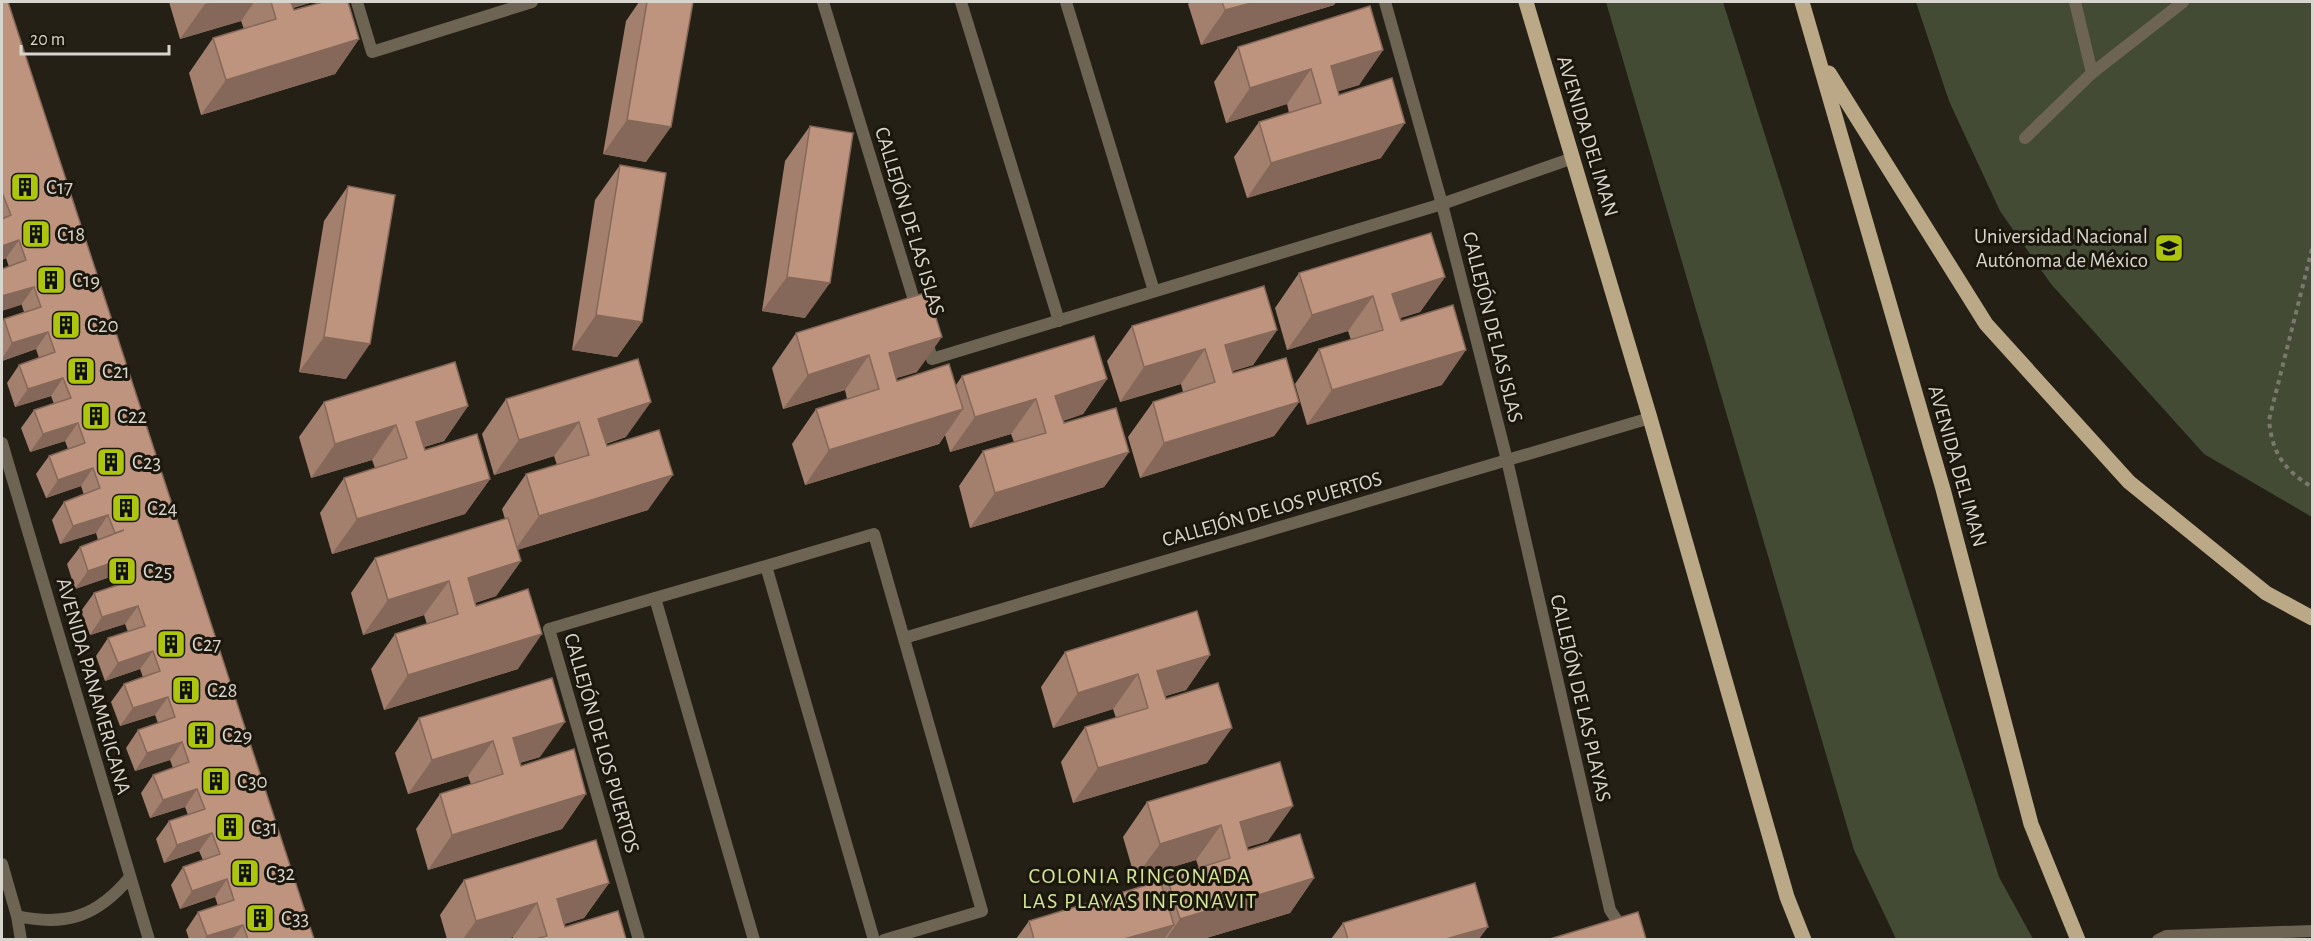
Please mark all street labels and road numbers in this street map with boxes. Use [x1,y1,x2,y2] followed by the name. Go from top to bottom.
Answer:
[1553,53,1622,219] street label: AVENIDA DEL IMAN
[871,124,950,318] street label: CALLEJÓN DE LAS ISLAS
[1459,229,1528,425] street label: CALLEJÓN DE LAS ISLAS
[1924,383,1991,549] street label: AVENIDA DEL IMAN
[1159,466,1384,551] street label: CALLEJÓN DE LOS PUERTOS
[53,576,135,797] street label: AVENIDA PANAMERICANA
[1546,592,1617,804] street label: CALLEJÓN DE LAS PLAYAS
[560,630,645,855] street label: CALLEJÓN DE LOS PUERTOS

